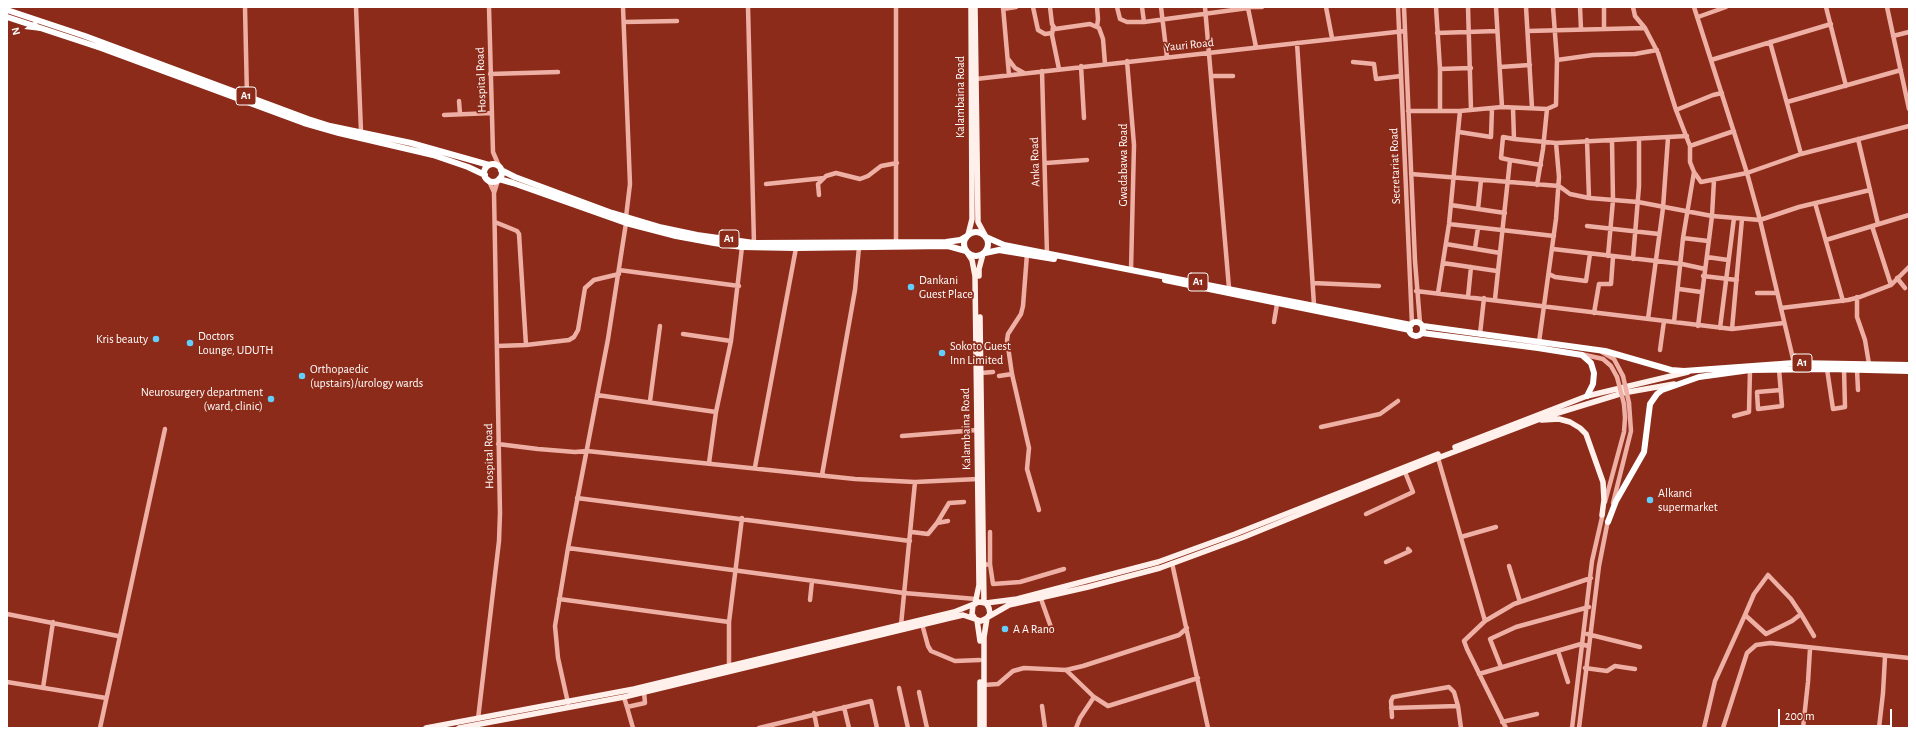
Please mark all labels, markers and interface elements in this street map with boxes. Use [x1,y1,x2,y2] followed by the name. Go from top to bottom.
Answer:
[8,8,48,48] north arrow
[10,26,22,36] text: N
[1164,35,1214,55] street label: Yauri Road
[473,47,489,113] street label: Hospital Road
[953,56,967,138] street label: Kalambaina Road
[236,87,256,105] road number: A1
[1116,124,1130,206] street label: Gwadabawa Road
[1386,128,1404,204] street label: Secretariat Road
[1027,137,1043,187] street label: Anka Road
[719,230,739,248] road number: A1
[919,273,973,301] place label: Dankani Guest Place
[1188,273,1208,291] road number: A1
[906,282,916,292] marker: Dankani Guest Place
[198,329,274,357] place label: Doctors Lounge, UDUTH
[96,332,148,346] place label: Kris beauty
[151,334,161,344] marker: Kris beauty
[185,338,195,348] marker: Doctors Lounge, UDUTH
[950,339,1011,367] place label: Sokoto Guest Inn Limited
[937,348,947,358] marker: Sokoto Guest Inn Limited
[1792,354,1812,372] road number: A1
[310,362,423,390] place label: Orthopaedic (upstairs)/urology wards
[297,371,307,381] marker: Orthopaedic (upstairs)/urology wards
[141,385,263,413] place label: Neurosurgery department (ward, clinic)
[958,388,974,470] street label: Kalambaina Road
[266,394,276,404] marker: Neurosurgery department (ward, clinic)
[481,423,497,489] street label: Hospital Road
[1658,486,1718,514] place label: Alkanci supermarket
[1645,495,1655,505] marker: Alkanci supermarket
[1013,622,1055,636] place label: A A Rano
[1000,624,1010,634] marker: A A Rano
[1780,701,1894,727] scale bar
[1785,710,1815,722] text: 200 m

